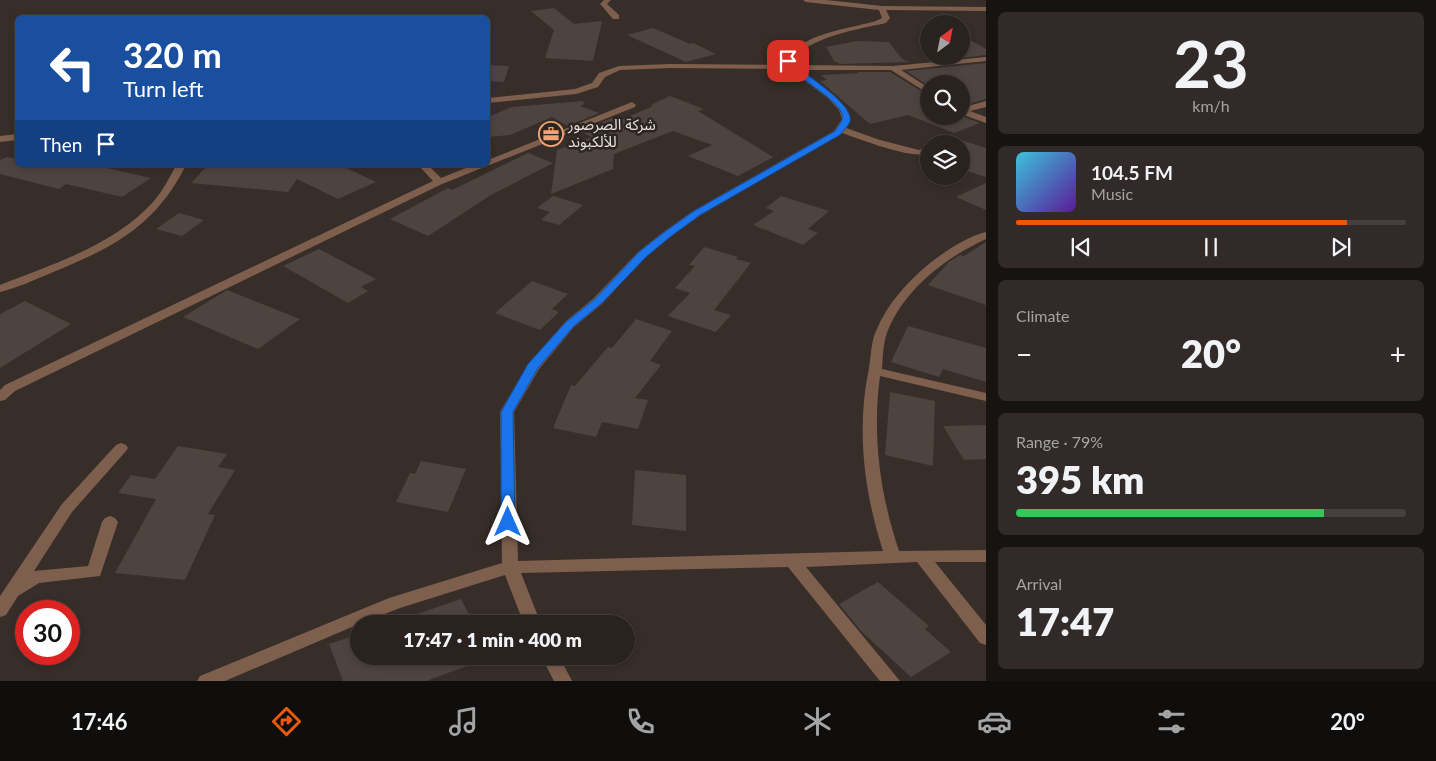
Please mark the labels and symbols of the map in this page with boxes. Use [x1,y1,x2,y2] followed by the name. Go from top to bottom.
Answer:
[920,15,970,65] north arrow
[767,40,809,82] pin
[567,115,656,151] place label: شركة الصرصور للألكبوند
[538,121,564,147] office icon: شركة الصرصور للألكبوند
[481,495,533,547] position arrow
[15,600,80,665] speed limit sign: 30

